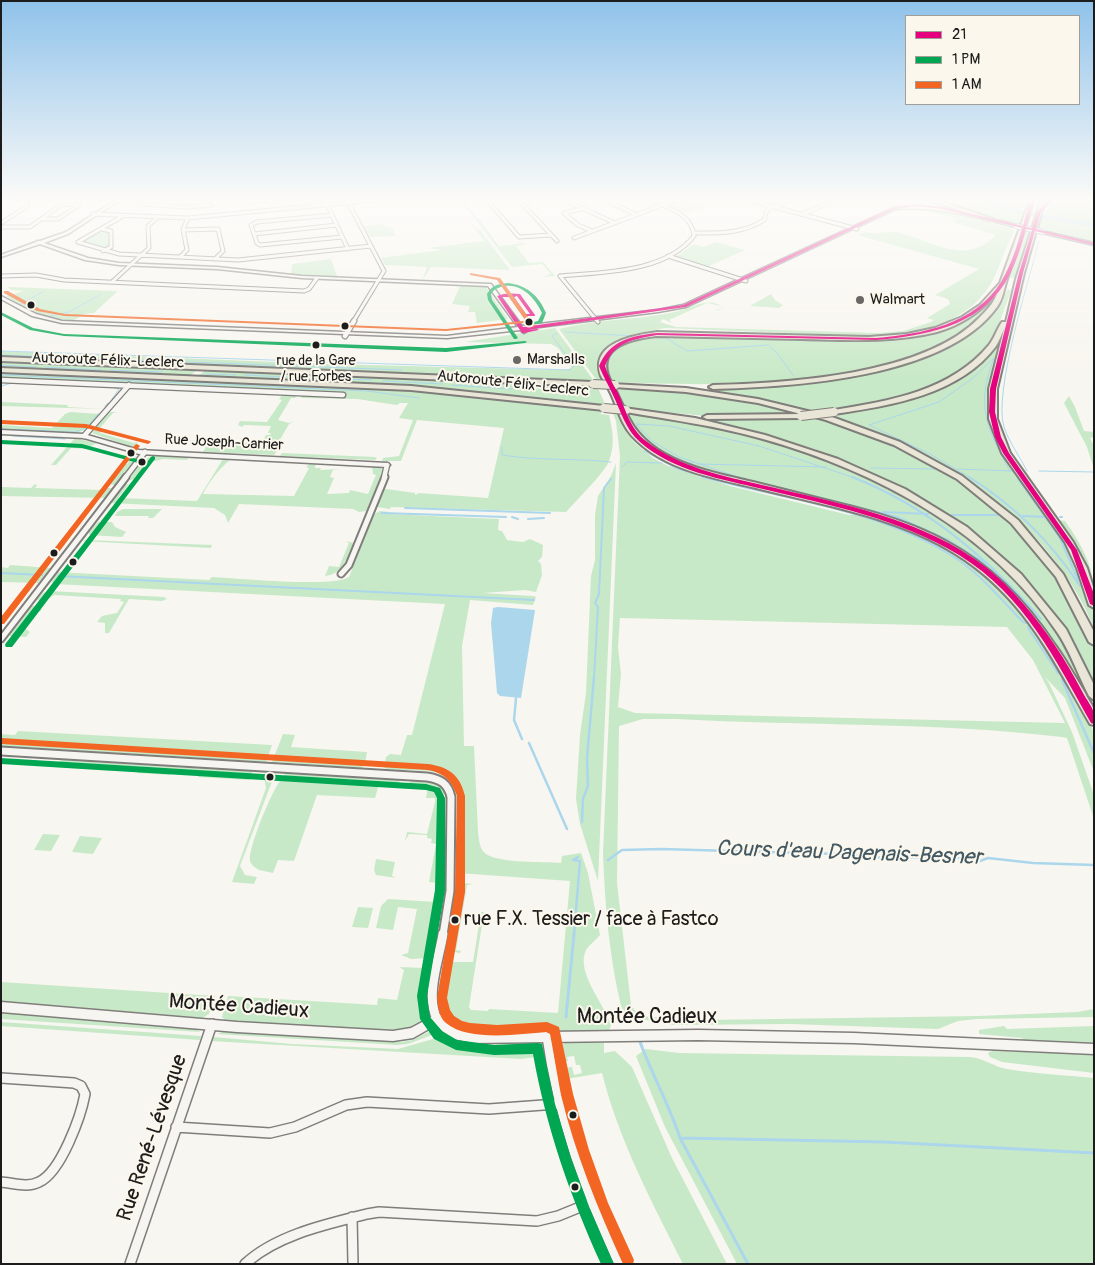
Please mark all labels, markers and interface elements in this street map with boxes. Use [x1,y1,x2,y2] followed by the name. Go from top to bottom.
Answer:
[905,15,1080,105] legend
[952,25,966,44] text: 21
[952,50,980,69] text: 1 PM
[952,75,982,94] text: 1 AM
[870,291,925,309] place label: Walmart
[854,294,866,306] marker: Walmart
[26,300,36,310] unlabelled marker
[524,317,534,327] unlabelled marker
[340,321,350,331] unlabelled marker
[311,340,321,350] marker: rue de la Gare / rue Forbes
[31,349,185,373] street label: Autoroute Félix-Leclerc
[527,351,585,369] place label: Marshalls
[276,353,356,386] place label: rue de la Gare / rue Forbes
[511,354,523,366] marker: Marshalls
[436,367,590,401] street label: Autoroute Félix-Leclerc
[164,431,284,455] street label: Rue Joseph-Carrier
[126,448,136,458] unlabelled marker
[137,457,147,467] unlabelled marker
[49,548,59,558] unlabelled marker
[68,557,78,567] unlabelled marker
[265,772,275,782] unlabelled marker
[716,836,982,872] water label: Cours d'eau Dagenais-Besner
[464,908,718,932] place label: rue F.X. Tessier / face à Fastco
[450,915,460,925] marker: rue F.X. Tessier / face à Fastco
[168,990,310,1024] street label: Montée Cadieux
[577,1005,717,1031] street label: Montée Cadieux
[113,1051,193,1225] street label: Rue René-Lévesque
[568,1110,578,1120] unlabelled marker
[570,1182,580,1192] unlabelled marker

